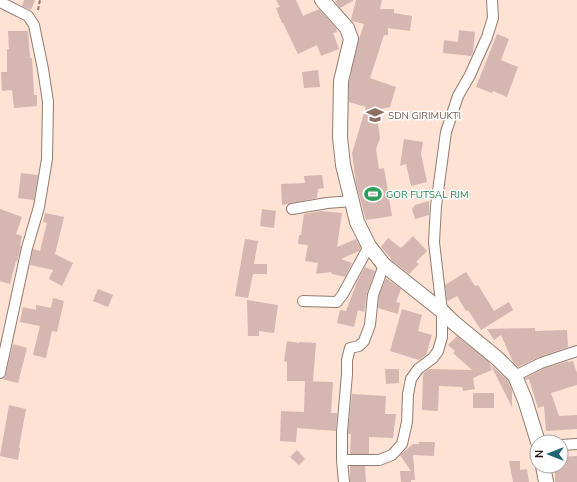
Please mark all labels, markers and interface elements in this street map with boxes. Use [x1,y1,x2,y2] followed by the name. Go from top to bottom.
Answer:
[365,105,385,125] school or university icon: SDN GIRIMUKTI
[388,109,461,123] place label: SDN GIRIMUKTI
[363,184,383,204] sports icon: GOR FUTSAL RJM
[386,188,469,202] place label: GOR FUTSAL RJM
[529,434,569,474] north arrow
[532,450,547,458] text: N

